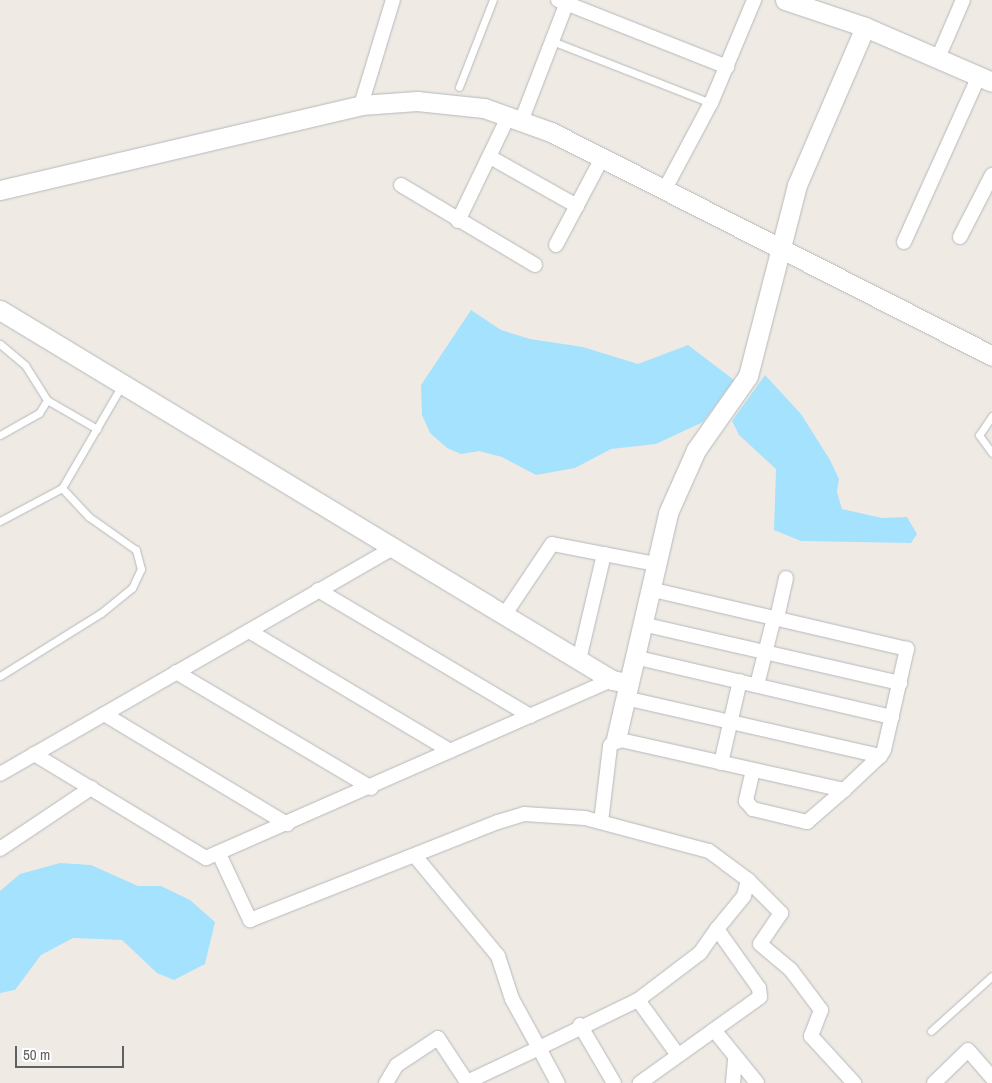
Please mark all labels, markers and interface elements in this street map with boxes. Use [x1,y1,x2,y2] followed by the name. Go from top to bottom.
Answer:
[18,1036,126,1068] scale bar
[23,1044,50,1065] text: 50 m

